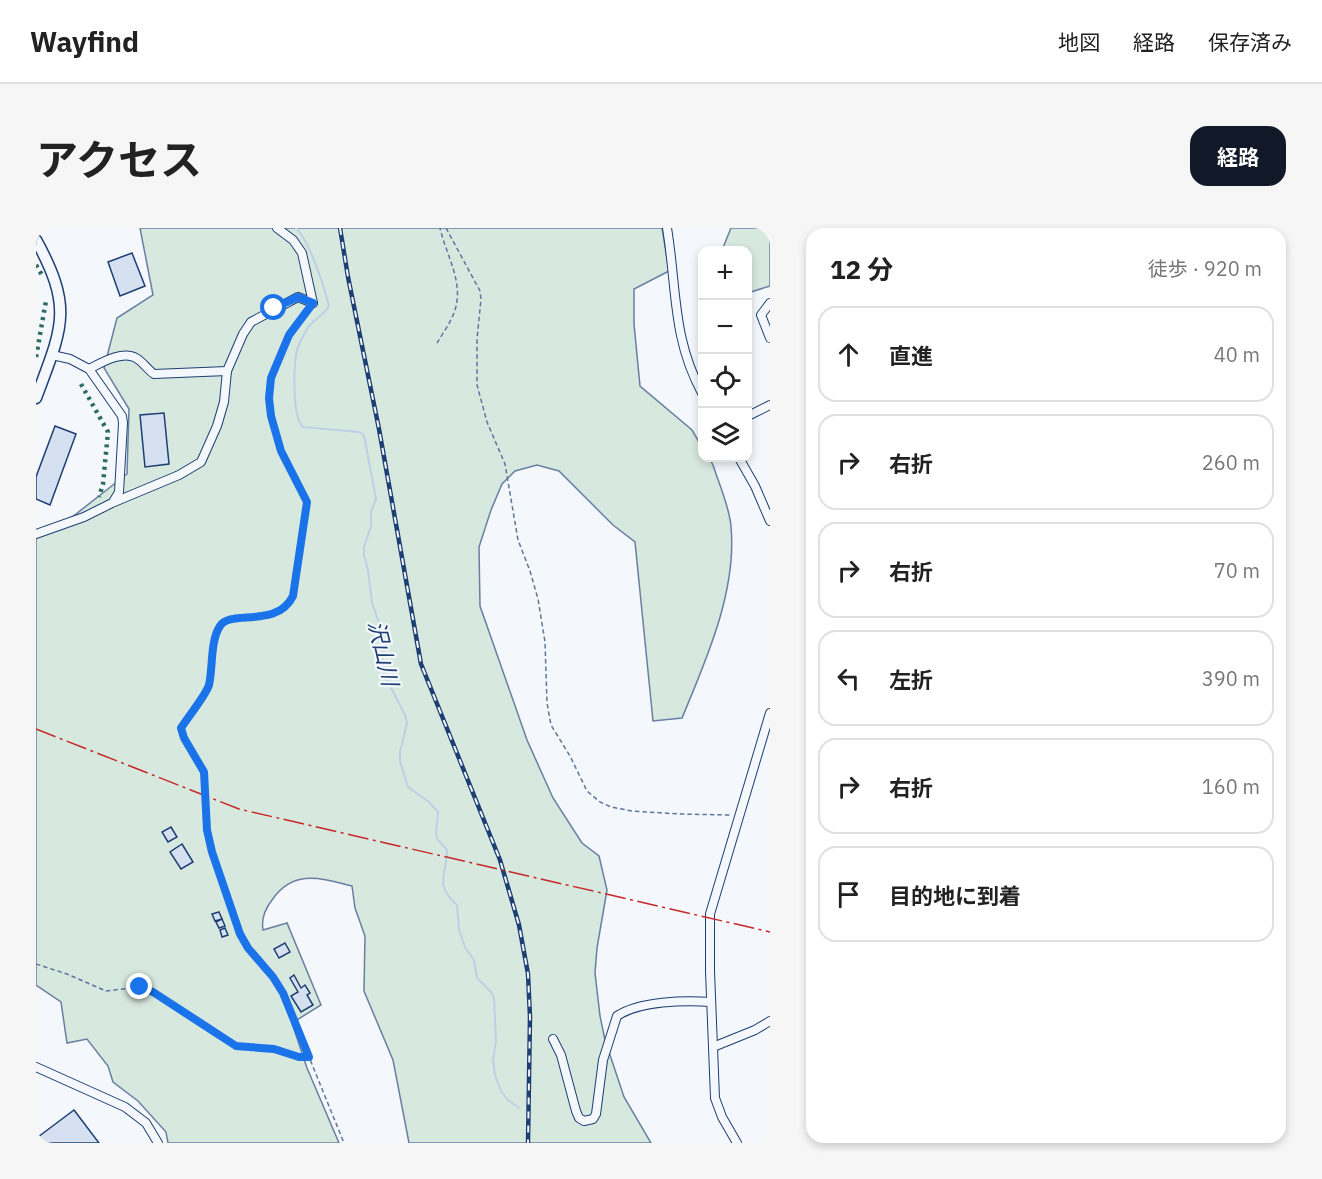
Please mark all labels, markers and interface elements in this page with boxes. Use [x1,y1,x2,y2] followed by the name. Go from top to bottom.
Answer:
[30,23,139,60] text: Wayfind
[1058,28,1100,56] text: 地図
[1133,28,1175,56] text: 経路
[1208,28,1292,56] text: 保存済み
[1190,126,1286,186] button: 経路
[36,132,202,187] text: アクセス
[698,246,752,462] map controls
[698,246,752,300] button: +
[830,252,893,286] text: 12 分
[1148,255,1262,282] text: 徒歩 · 920 m
[260,294,286,320] route start
[698,300,752,354] button: −
[832,338,865,371] icon: ahead
[889,341,933,370] text: 直進
[1214,341,1260,368] text: 40 m
[698,354,752,408] button: locate
[698,408,752,462] button: layers
[832,446,865,479] icon: right
[889,449,933,478] text: 右折
[1202,449,1260,476] text: 260 m
[832,554,865,587] icon: right
[889,557,933,586] text: 右折
[1214,557,1260,584] text: 70 m
[362,618,406,690] water label: 沢山川
[832,662,865,695] icon: left
[889,665,933,694] text: 左折
[1202,665,1260,692] text: 390 m
[832,770,865,803] icon: right
[889,773,933,802] text: 右折
[1202,773,1260,800] text: 160 m
[832,878,865,911] icon: arrive
[889,881,1021,910] text: 目的地に到着
[126,973,152,999] route end

